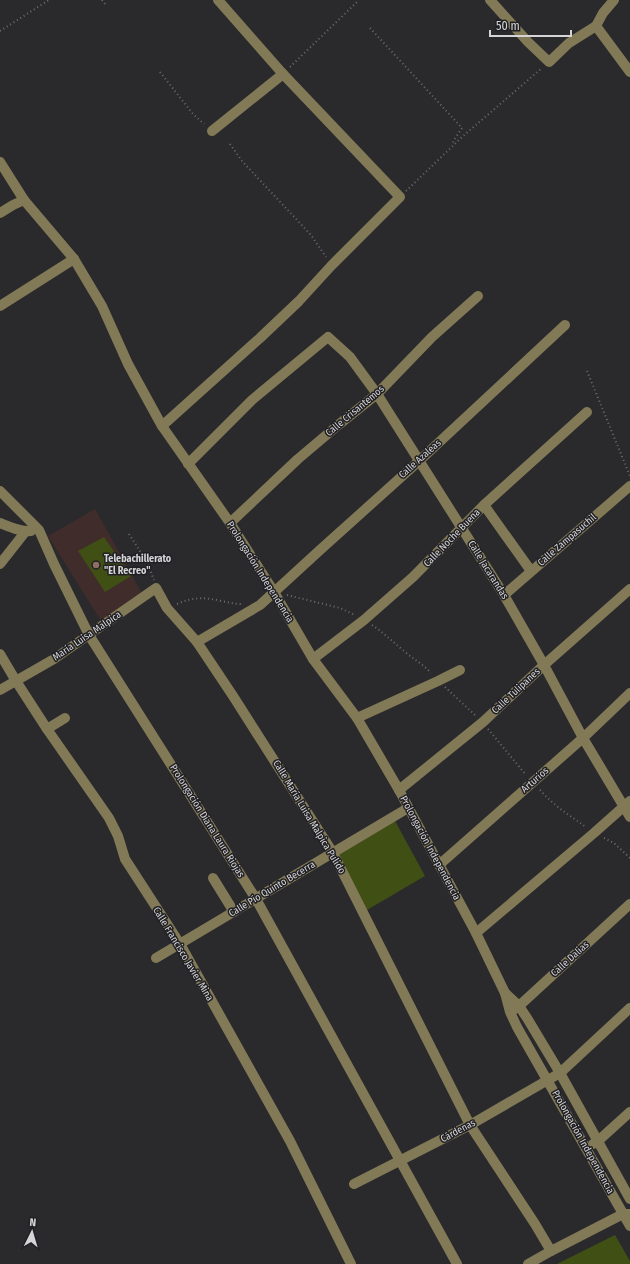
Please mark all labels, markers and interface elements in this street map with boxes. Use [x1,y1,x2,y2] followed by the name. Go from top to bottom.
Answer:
[490,12,571,38] scale bar
[496,19,520,33] text: 50 m
[323,383,387,439] street label: Calle Crisantemos
[396,437,444,481] street label: Calle Azaleas
[421,506,483,570] street label: Calle Noche Buena
[535,511,599,569] street label: Calle Zampasuchil
[224,519,296,625] street label: Prolongación Independencia
[465,538,511,602] street label: Calle Jacarandas
[104,553,172,577] place label: Telebachillerato "El Recreo"
[91,560,101,570] marker: Telebachillerato "El Recreo"
[50,608,124,663] street label: María Luisa Malpica
[489,666,543,716] street label: Calle Tulipanes
[270,757,349,876] street label: Calle María Luisa Malpica Pulido
[167,762,247,880] street label: Prolongación Diana Laura Riojas
[519,765,551,795] street label: Arturios
[397,794,463,902] street label: Prolongación Independencia
[226,858,317,920] street label: Calle Pío Quinto Becerra
[150,905,216,1003] street label: Calle Francisco Javier Mina
[548,939,592,979] street label: Calle Dalias
[549,1088,617,1196] street label: Prolongación Independencia
[439,1117,477,1145] street label: Cárdenas
[12,1212,52,1252] north arrow
[29,1216,37,1229] text: N

